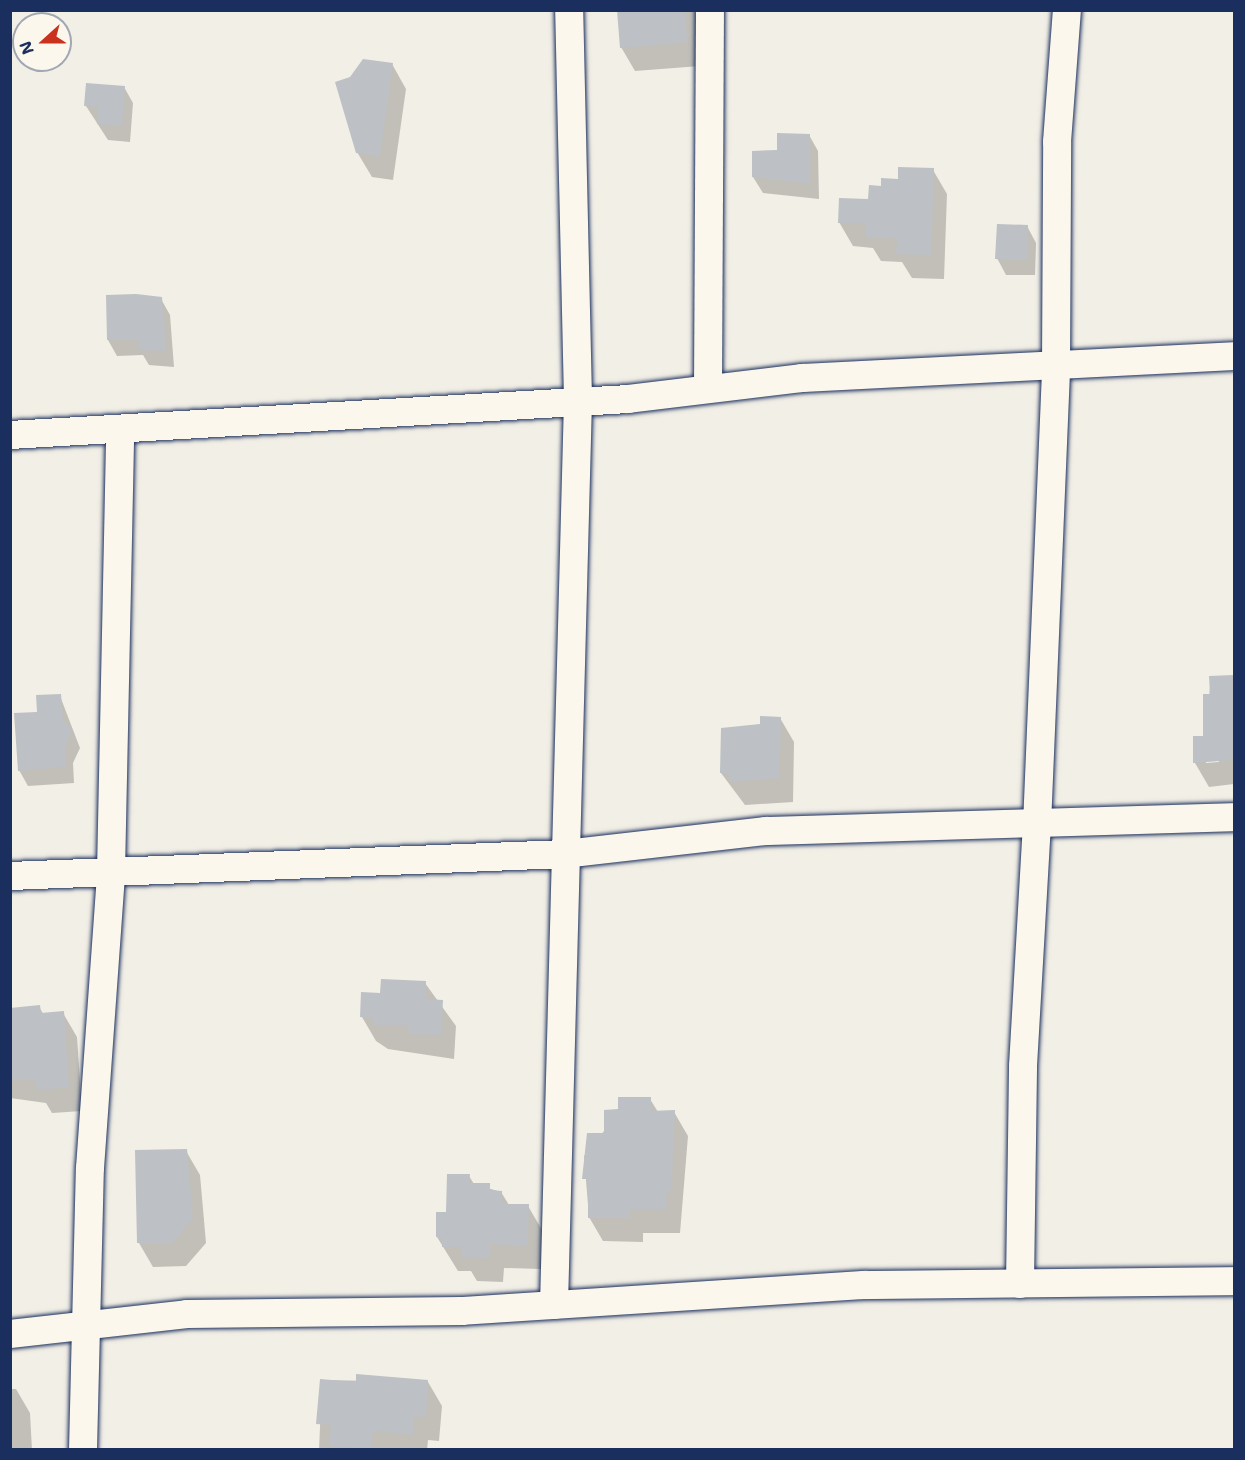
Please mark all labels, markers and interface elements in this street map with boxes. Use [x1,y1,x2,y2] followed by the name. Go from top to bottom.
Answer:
[12,12,72,72] north arrow
[15,38,39,58] text: N

